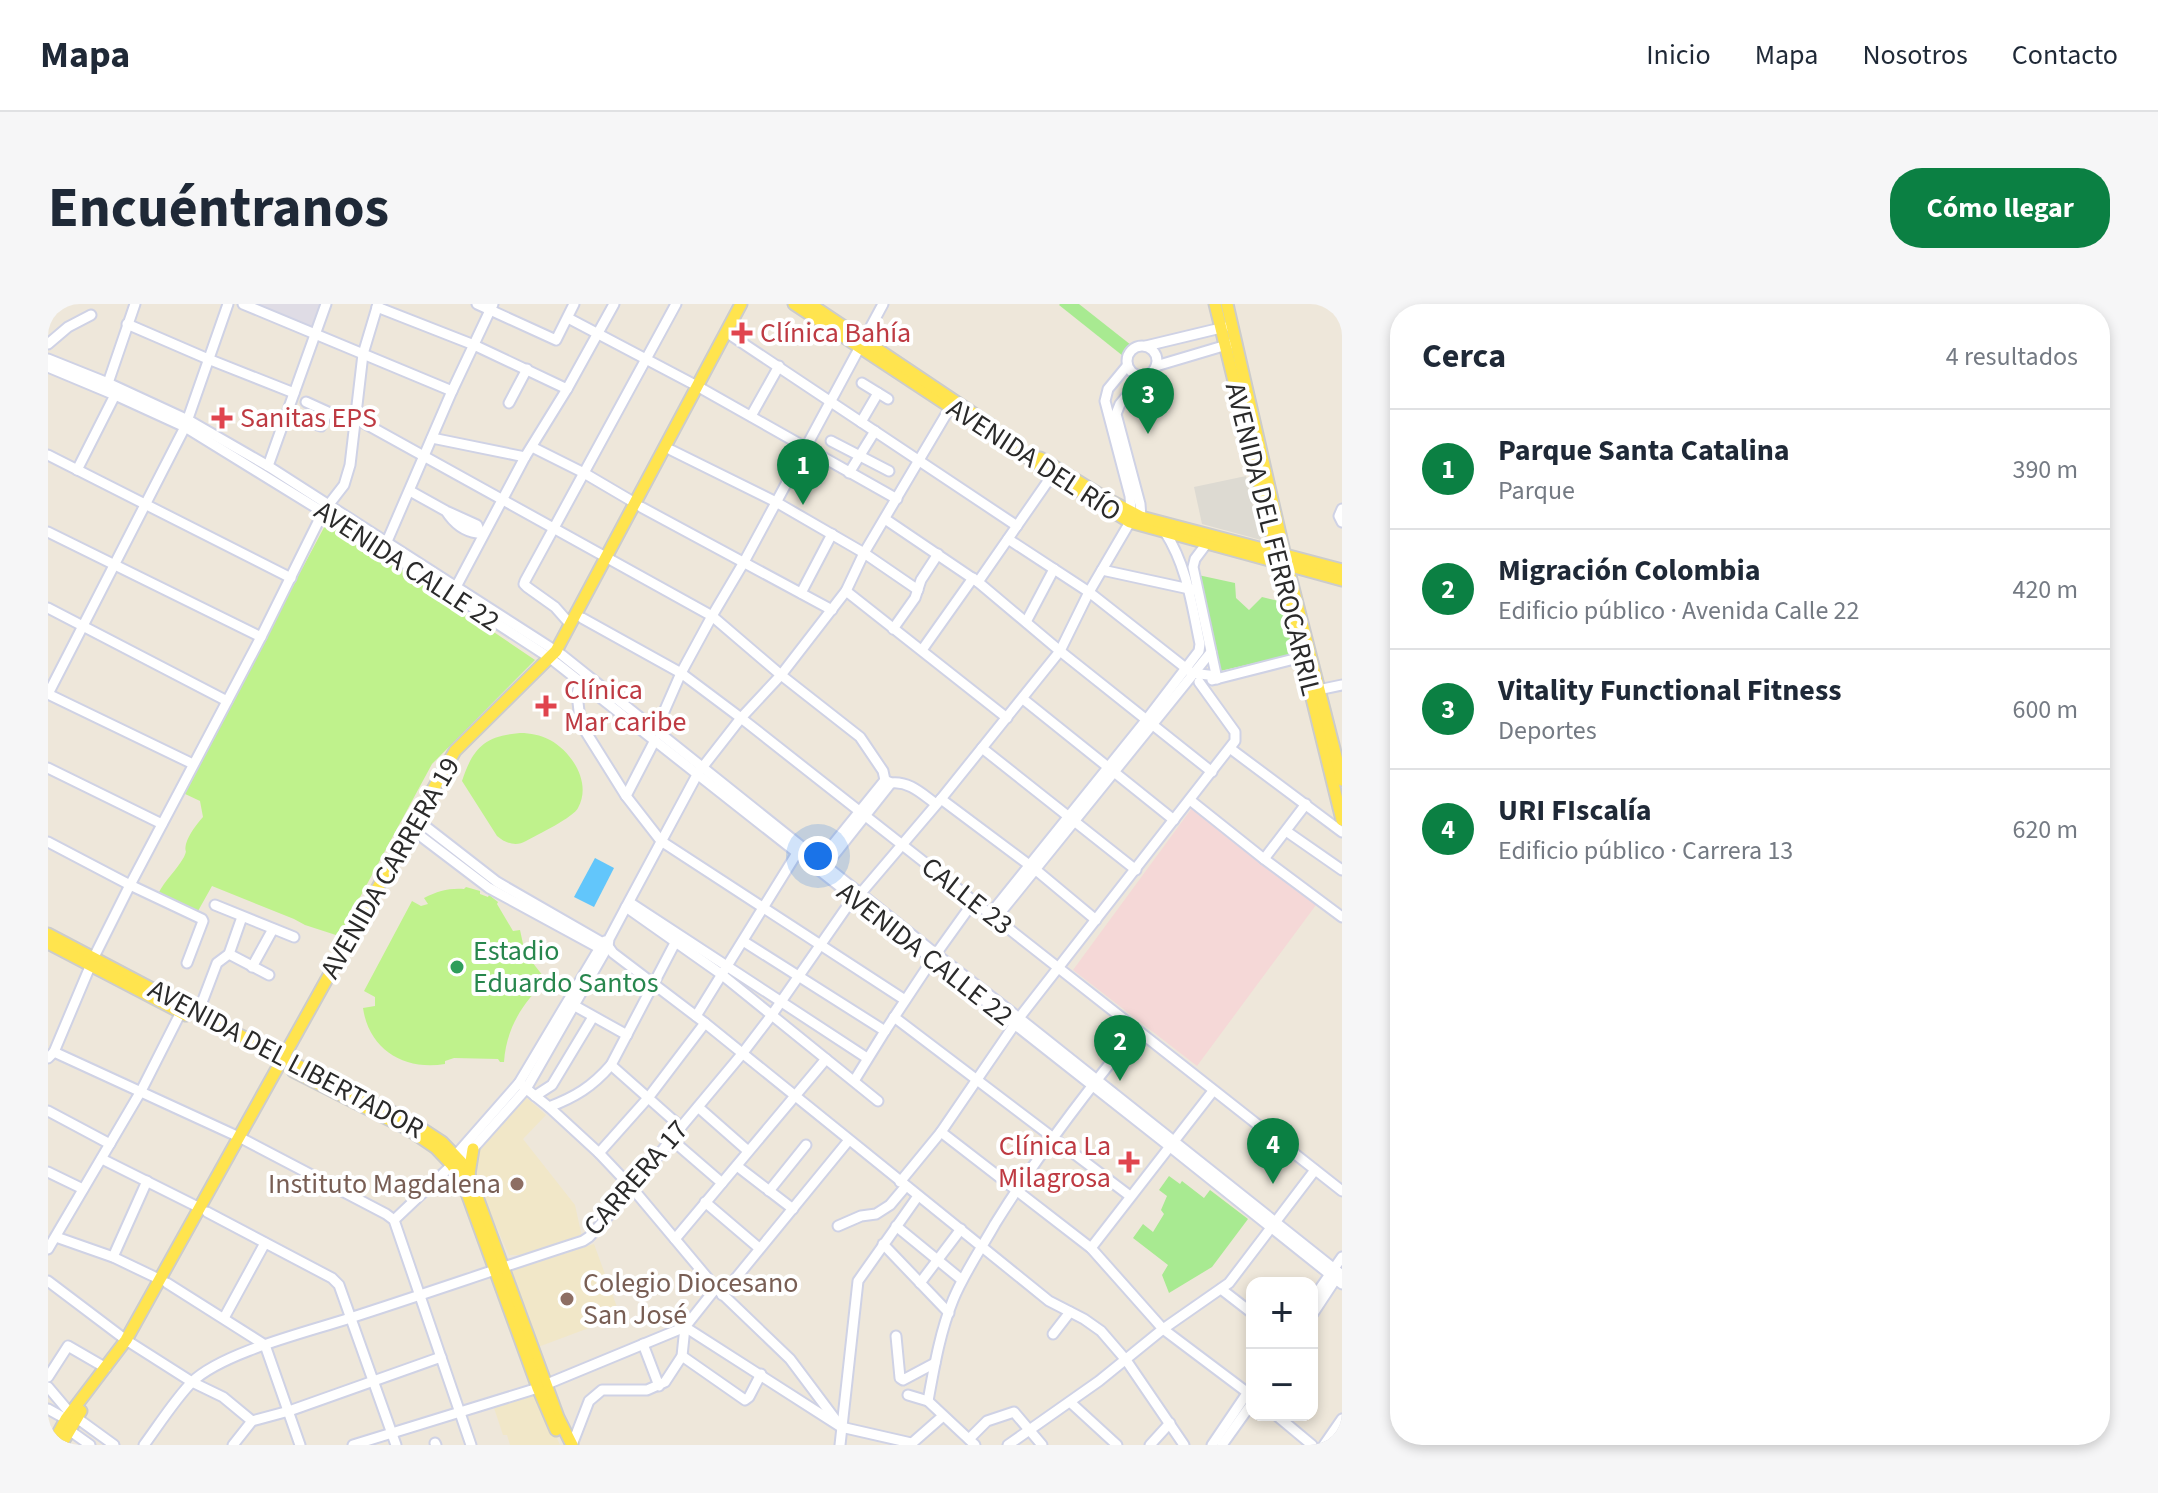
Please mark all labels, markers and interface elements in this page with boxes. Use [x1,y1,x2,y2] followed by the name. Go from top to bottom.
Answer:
[40,28,130,82] text: Mapa
[1646,35,1711,75] text: Inicio
[1755,35,1818,75] text: Mapa
[1862,35,1968,75] text: Nosotros
[2012,35,2118,75] text: Contacto
[1890,168,2110,248] button: Cómo llegar
[48,169,389,248] text: Encuéntranos
[760,313,911,353] place label: Clínica Bahía
[731,322,753,344] marker: Clínica Bahía
[1422,332,1506,381] text: Cerca
[1946,338,2078,375] text: 4 resultados
[1122,368,1174,434] pin: 3
[1215,378,1331,700] street label: AVENIDA DEL FERROCARRIL
[939,389,1129,531] street label: AVENIDA DEL RÍO
[240,398,377,438] place label: Sanitas EPS
[211,407,233,429] marker: Sanitas EPS
[1498,429,1790,472] text: Parque Santa Catalina
[777,439,829,505] pin: 1
[1441,451,1455,488] text: 1
[2012,451,2078,488] text: 390 m
[1498,472,1575,509] text: Parque
[306,491,508,641] street label: AVENIDA CALLE 22
[1498,549,1761,592] text: Migración Colombia
[1441,571,1455,608] text: 2
[2012,571,2078,608] text: 420 m
[1498,592,1859,629] text: Edificio público · Avenida Calle 22
[1498,669,1841,712] text: Vitality Functional Fitness
[564,670,686,742] place label: Clínica Mar caribe
[1441,691,1455,728] text: 3
[2012,691,2078,728] text: 600 m
[535,695,557,717] marker: Clínica Mar caribe
[1498,712,1597,749] text: Deportes
[310,750,470,986] street label: AVENIDA CARRERA 19
[1498,789,1652,832] text: URI FIscalía
[1441,811,1455,848] text: 4
[2012,811,2078,848] text: 620 m
[1498,832,1793,869] text: Edificio público · Carrera 13
[798,836,838,876] your location
[913,847,1021,945] street label: CALLE 23
[828,872,1022,1036] street label: AVENIDA CALLE 22
[473,931,658,1003] place label: Estadio Eduardo Santos
[448,958,466,976] marker: Estadio Eduardo Santos
[141,969,431,1149] street label: AVENIDA DEL LIBERTADOR
[1094,1015,1146,1081] pin: 2
[574,1111,698,1245] street label: CARRERA 17
[1247,1118,1299,1184] pin: 4
[998,1126,1111,1198] place label: Clínica La Milagrosa
[1118,1151,1140,1173] marker: Clínica La Milagrosa
[268,1164,501,1204] place label: Instituto Magdalena
[508,1175,526,1193] marker: Instituto Magdalena
[583,1263,798,1335] place label: Colegio Diocesano San José
[1246,1277,1318,1421] map controls
[1246,1277,1318,1349] button: +
[558,1290,576,1308] marker: Colegio Diocesano San José
[1246,1349,1318,1421] button: −

